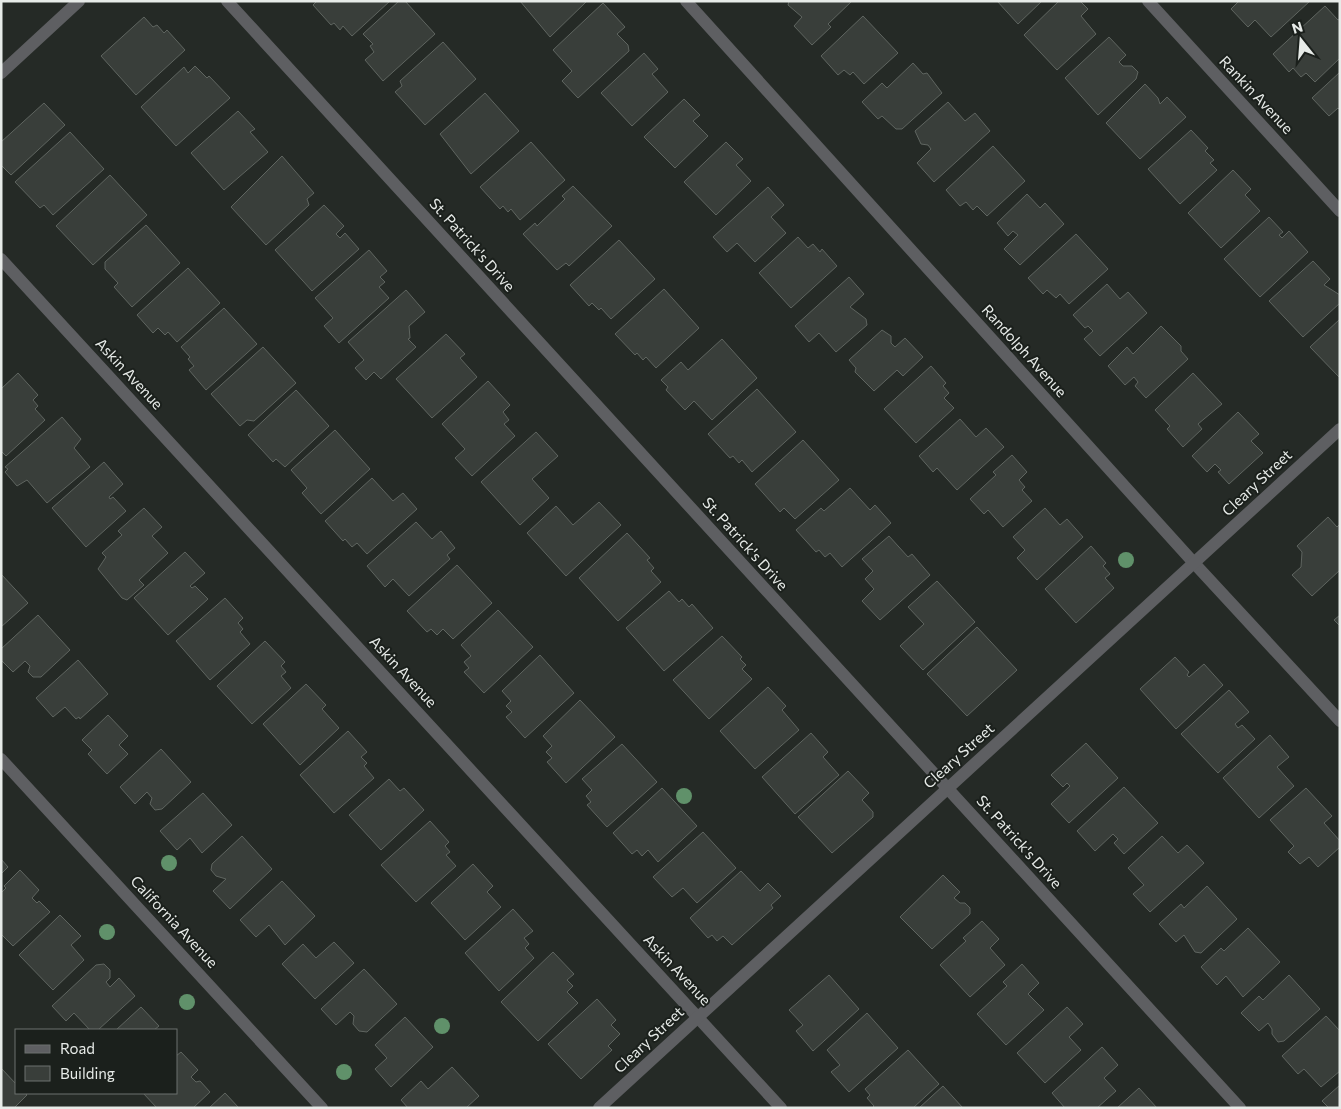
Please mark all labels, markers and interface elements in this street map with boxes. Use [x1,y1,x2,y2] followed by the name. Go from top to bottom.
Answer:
[1276,15,1326,65] north arrow
[1290,17,1305,37] text: N
[1216,52,1297,137] street label: Rankin Avenue
[426,194,519,295] street label: St. Patrick's Drive
[978,300,1071,400] street label: Randolph Avenue
[92,334,167,413] street label: Askin Avenue
[1218,445,1295,519] street label: Cleary Street
[699,493,792,594] street label: St. Patrick's Drive
[366,632,441,711] street label: Askin Avenue
[919,719,997,792] street label: Cleary Street
[973,791,1066,892] street label: St. Patrick's Drive
[127,871,222,971] street label: California Avenue
[640,930,715,1009] street label: Askin Avenue
[610,1002,687,1076] street label: Cleary Street
[15,1029,178,1094] legend
[60,1039,95,1057] text: Road
[60,1064,115,1082] text: Building

